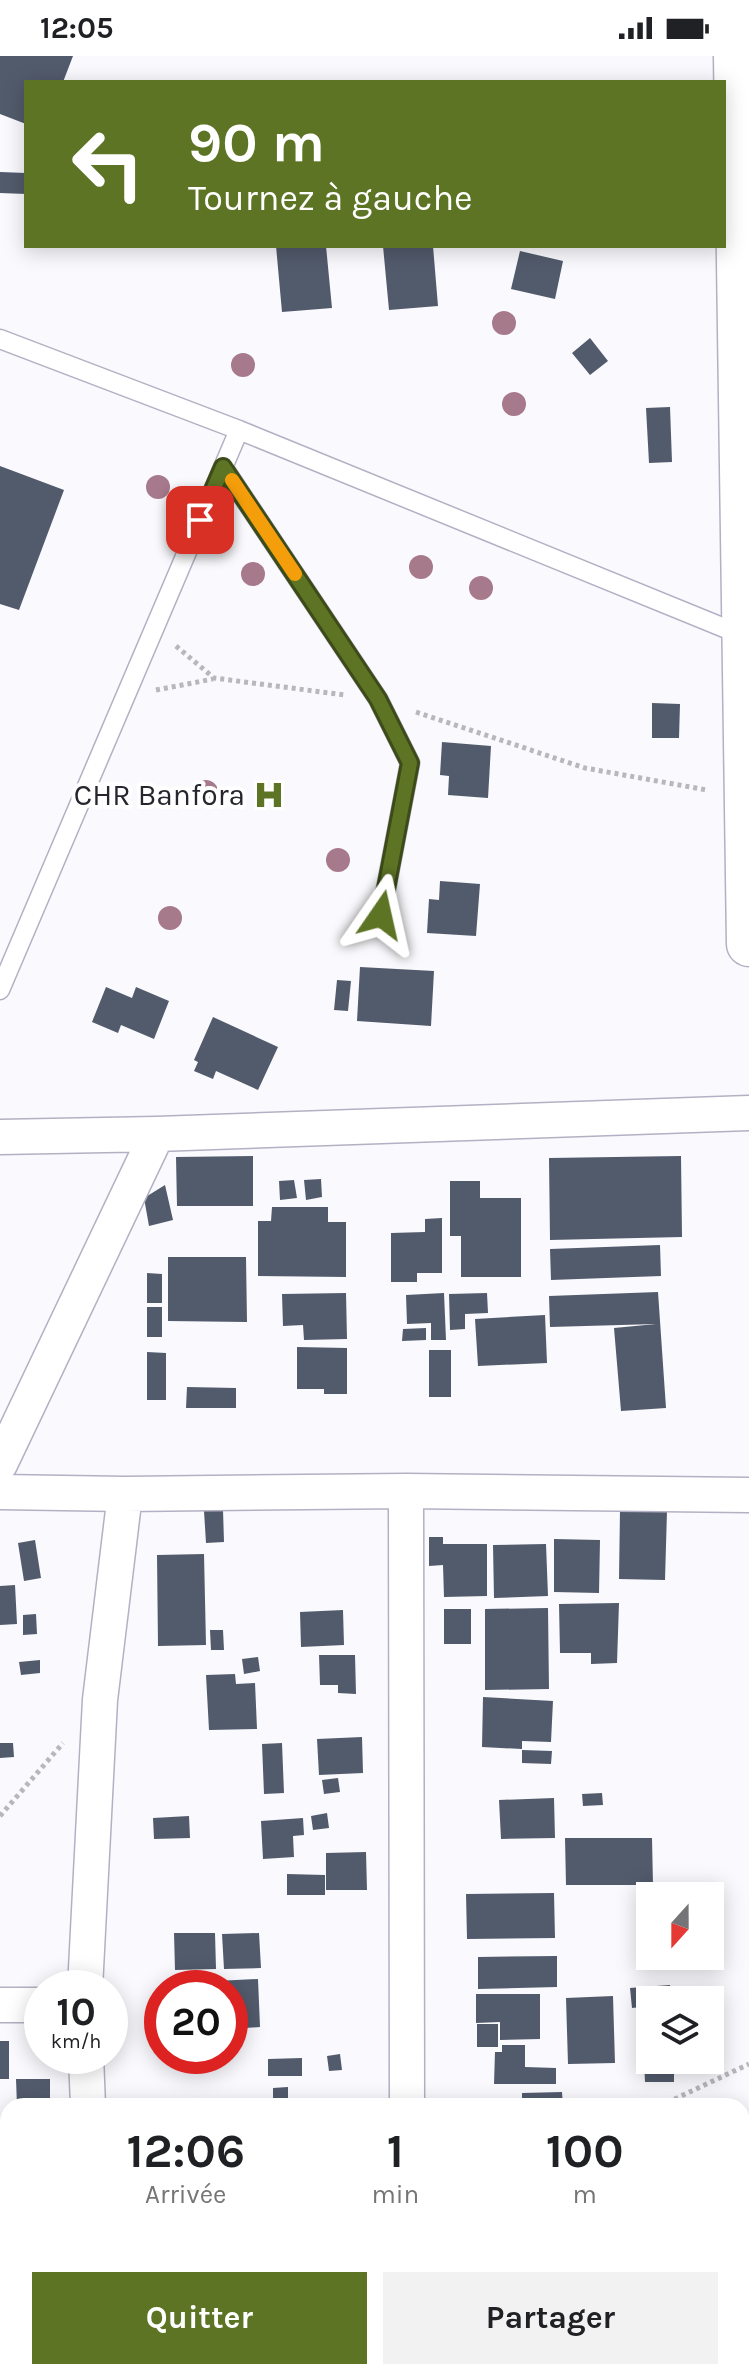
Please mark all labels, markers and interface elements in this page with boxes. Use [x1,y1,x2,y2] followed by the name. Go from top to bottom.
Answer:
[40,10,113,46] text: 12:05
[188,110,325,175] text: 90 m
[56,112,160,216] icon: left
[188,177,473,219] text: Tournez à gauche
[166,486,234,554] pin
[178,498,222,542] icon: arrive
[74,777,245,813] place label: CHR Banfora
[252,778,286,812] hospital icon: CHR Banfora
[339,873,423,957] position arrow
[636,1882,724,1970] north arrow
[636,1882,724,2074] map controls
[144,1970,248,2074] speed limit sign: 20
[636,1986,724,2074] button: layers
[56,1988,96,2035] text: 10
[51,2030,101,2053] text: km/h
[126,2123,245,2179] text: 12:06
[387,2123,404,2179] text: 1
[546,2123,624,2179] text: 100
[145,2179,226,2210] text: Arrivée
[371,2179,419,2210] text: min
[572,2179,597,2210] text: m
[32,2272,367,2364] button: Quitter
[383,2272,718,2364] button: Partager

